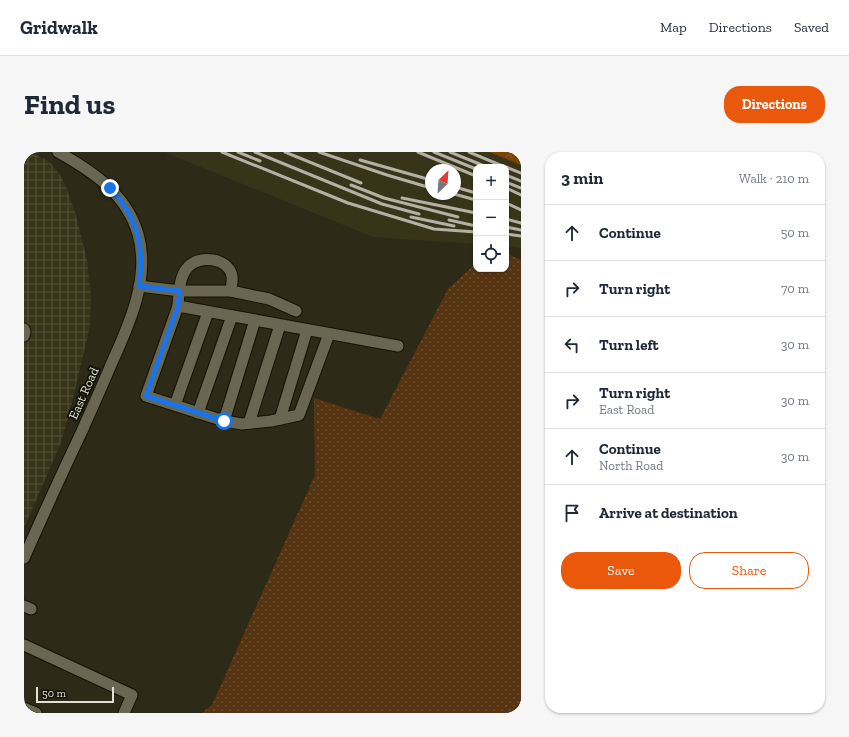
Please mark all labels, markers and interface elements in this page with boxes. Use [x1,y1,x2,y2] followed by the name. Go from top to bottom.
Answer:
[20,16,98,39] text: Gridwalk
[660,19,687,36] text: Map
[709,19,772,36] text: Directions
[794,19,829,36] text: Saved
[724,86,825,123] button: Directions
[24,88,115,121] text: Find us
[425,164,461,200] north arrow
[473,164,509,272] map controls
[473,164,509,200] button: +
[561,168,603,188] text: 3 min
[739,171,809,186] text: Walk · 210 m
[101,179,119,197] route end
[473,200,509,236] button: −
[561,222,583,244] icon: ahead
[599,224,661,242] text: Continue
[781,225,809,240] text: 50 m
[473,236,509,272] button: locate
[561,278,583,300] icon: right
[599,280,670,298] text: Turn right
[781,281,809,296] text: 70 m
[561,334,583,356] icon: left
[599,336,659,354] text: Turn left
[781,337,809,352] text: 30 m
[65,365,102,422] street label: East Road
[599,384,670,402] text: Turn right
[561,390,583,412] icon: right
[781,393,809,408] text: 30 m
[599,402,654,417] text: East Road
[215,412,233,430] route start
[599,440,661,458] text: Continue
[561,446,583,468] icon: ahead
[781,449,809,464] text: 30 m
[599,458,663,473] text: North Road
[561,502,583,524] icon: arrive
[599,504,738,522] text: Arrive at destination
[561,552,681,589] button: Save
[689,552,809,589] button: Share
[36,685,114,704] scale bar
[42,687,66,700] text: 50 m

